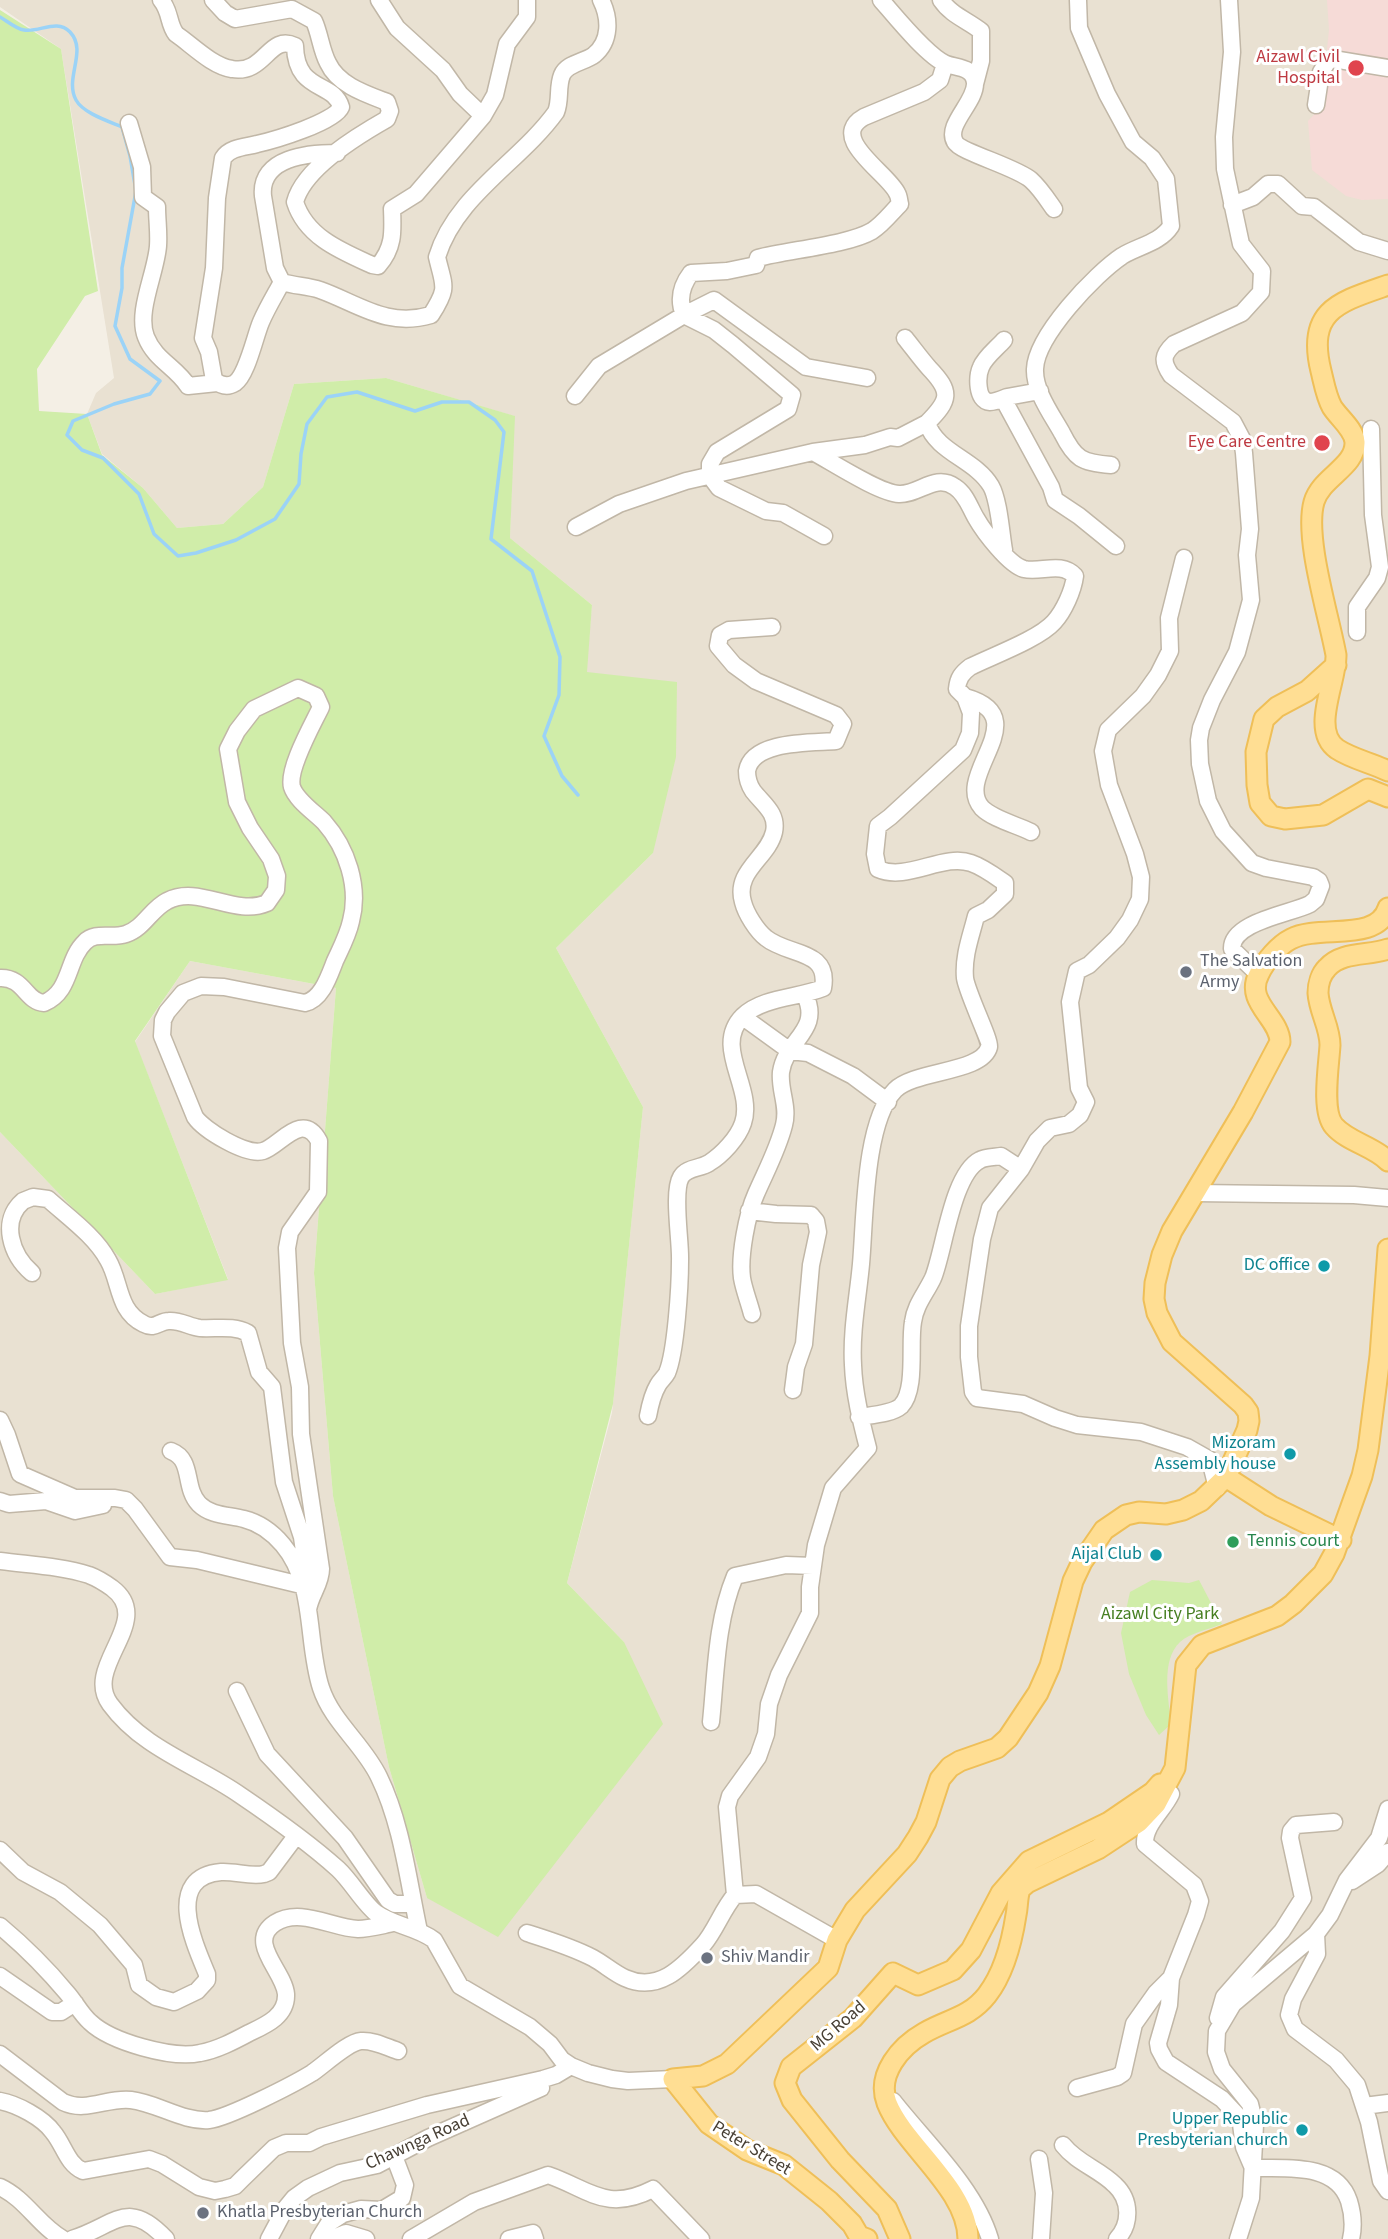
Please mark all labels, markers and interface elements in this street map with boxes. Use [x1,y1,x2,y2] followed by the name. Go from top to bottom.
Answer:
[1256,47,1340,90] place label: Aizawl Civil Hospital
[1346,58,1366,78] marker: Aizawl Civil Hospital
[1188,432,1306,454] place label: Eye Care Centre
[1312,433,1332,453] marker: Eye Care Centre
[1200,951,1302,993] place label: The Salvation Army
[1178,964,1194,980] marker: The Salvation Army
[1244,1255,1310,1277] place label: DC office
[1316,1258,1332,1274] marker: DC office
[1155,1433,1276,1476] place label: Mizoram Assembly house
[1282,1446,1298,1462] marker: Mizoram Assembly house
[1247,1531,1339,1553] place label: Tennis court
[1225,1534,1241,1550] marker: Tennis court
[1071,1544,1142,1566] place label: Aijal Club
[1148,1547,1164,1563] marker: Aijal Club
[1101,1604,1219,1626] park label: Aizawl City Park
[721,1947,810,1969] place label: Shiv Mandir
[699,1950,715,1966] marker: Shiv Mandir
[807,1997,871,2057] street label: MG Road
[1137,2109,1288,2152] place label: Upper Republic Presbyterian church
[362,2110,474,2176] street label: Chawnga Road
[708,2117,794,2181] street label: Peter Street
[1294,2122,1310,2138] marker: Upper Republic Presbyterian church
[217,2202,422,2224] place label: Khatla Presbyterian Church
[195,2205,211,2221] marker: Khatla Presbyterian Church

